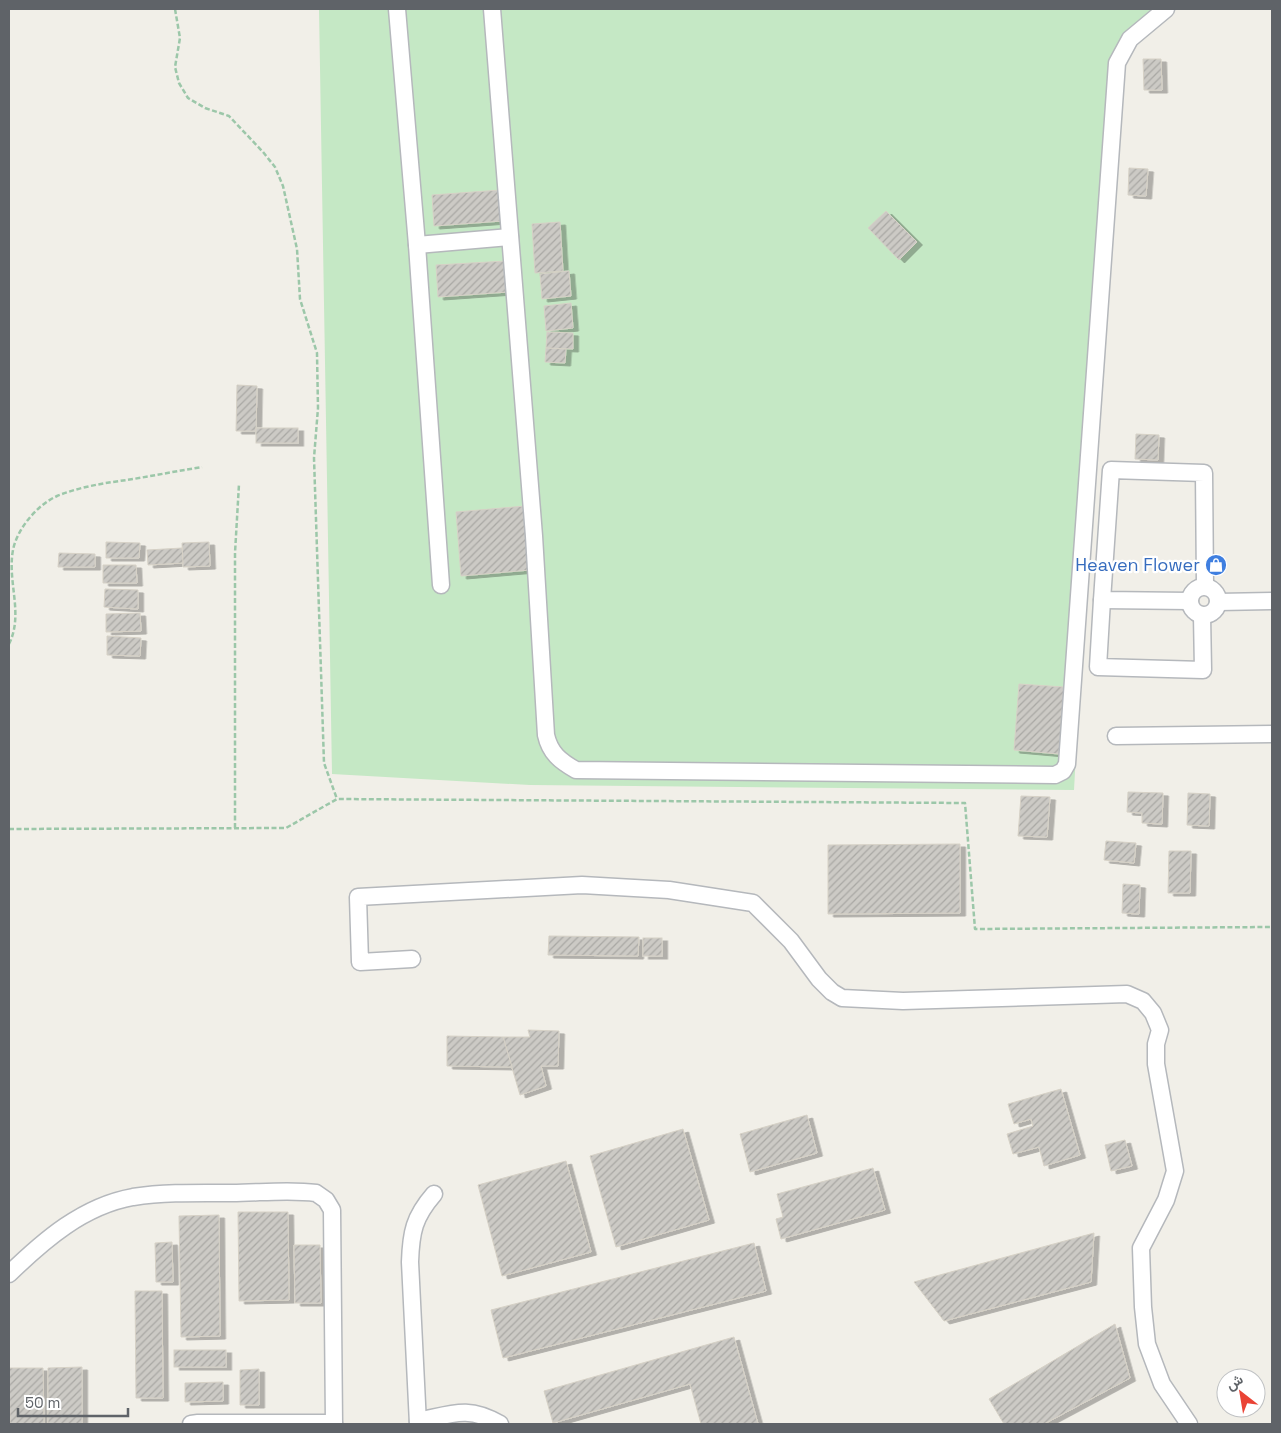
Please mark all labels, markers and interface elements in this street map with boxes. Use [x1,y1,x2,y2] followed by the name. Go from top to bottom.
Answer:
[1075,553,1200,576] place label: Heaven Flower
[1204,553,1228,577] shop icon: Heaven Flower
[1216,1368,1266,1418] north arrow
[1222,1370,1246,1394] text: ش
[18,1386,128,1418] scale bar
[25,1393,60,1412] text: 50 m

